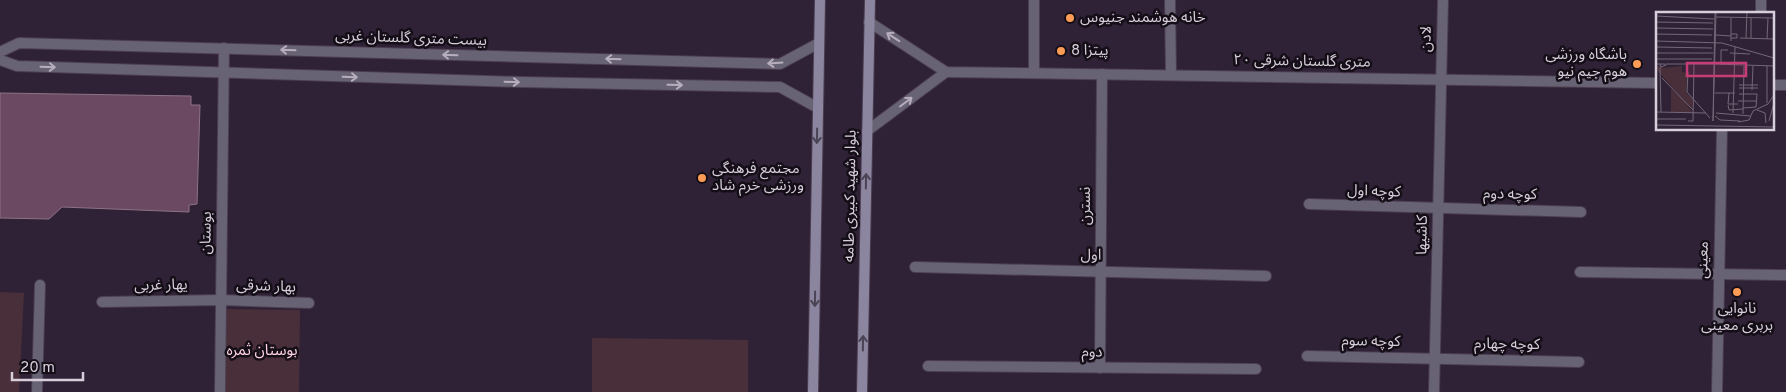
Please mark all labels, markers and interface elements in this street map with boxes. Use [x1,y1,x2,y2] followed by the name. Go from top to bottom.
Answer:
[1080,9,1206,28] place label: خانه هوشمند جنیوس
[1064,12,1076,24] marker: خانه هوشمند جنیوس
[1656,12,1774,130] inset map
[1417,26,1437,52] street label: لادن
[335,27,487,51] street label: بیست متری گلستان غربی
[886,32,900,42] one-way arrow
[1071,42,1109,61] place label: پیتزا 8
[280,45,296,55] one-way arrow
[1055,45,1067,57] marker: پیتزا 8
[1545,46,1627,82] place label: باشگاه ورزشی هوم جیم نیو
[443,50,459,59] one-way arrow
[1233,51,1371,73] street label: ۲۰ متری گلستان شرقی
[605,54,621,64] one-way arrow
[767,58,783,67] one-way arrow
[1631,58,1643,70] marker: باشگاه ورزشی هوم جیم نیو
[39,63,55,72] one-way arrow
[342,72,358,82] one-way arrow
[504,77,520,87] one-way arrow
[666,80,683,90] one-way arrow
[899,97,913,107] one-way arrow
[813,128,822,144] one-way arrow
[840,130,862,262] street label: بلوار شهید کبیری طامه
[712,160,804,196] place label: مجتمع فرهنگی ورزشی خرم شاد
[696,172,708,184] marker: مجتمع فرهنگی ورزشی خرم شاد
[861,173,871,190] one-way arrow
[1347,182,1402,202] street label: کوچه اول
[1483,185,1538,205] street label: کوچه دوم
[1077,187,1096,225] street label: نسترن
[197,211,217,255] street label: بوستان
[1413,214,1433,255] street label: کاشیها
[1694,241,1714,279] street label: معینی
[1080,246,1102,266] street label: اول
[134,276,188,296] street label: یهار غربی
[236,276,296,298] street label: بهار شرقی
[1731,286,1743,298] marker: نانوایی بربری معینی
[810,290,819,306] one-way arrow
[1701,300,1773,336] place label: نانوایی بربری معینی
[1341,332,1401,352] street label: کوچه سوم
[1474,335,1541,355] street label: کوچه چهارم
[858,336,868,352] one-way arrow
[226,342,298,361] park label: بوستان ثمره
[1081,343,1103,363] street label: دوم
[12,350,84,382] scale bar
[20,359,55,378] text: 20 m

